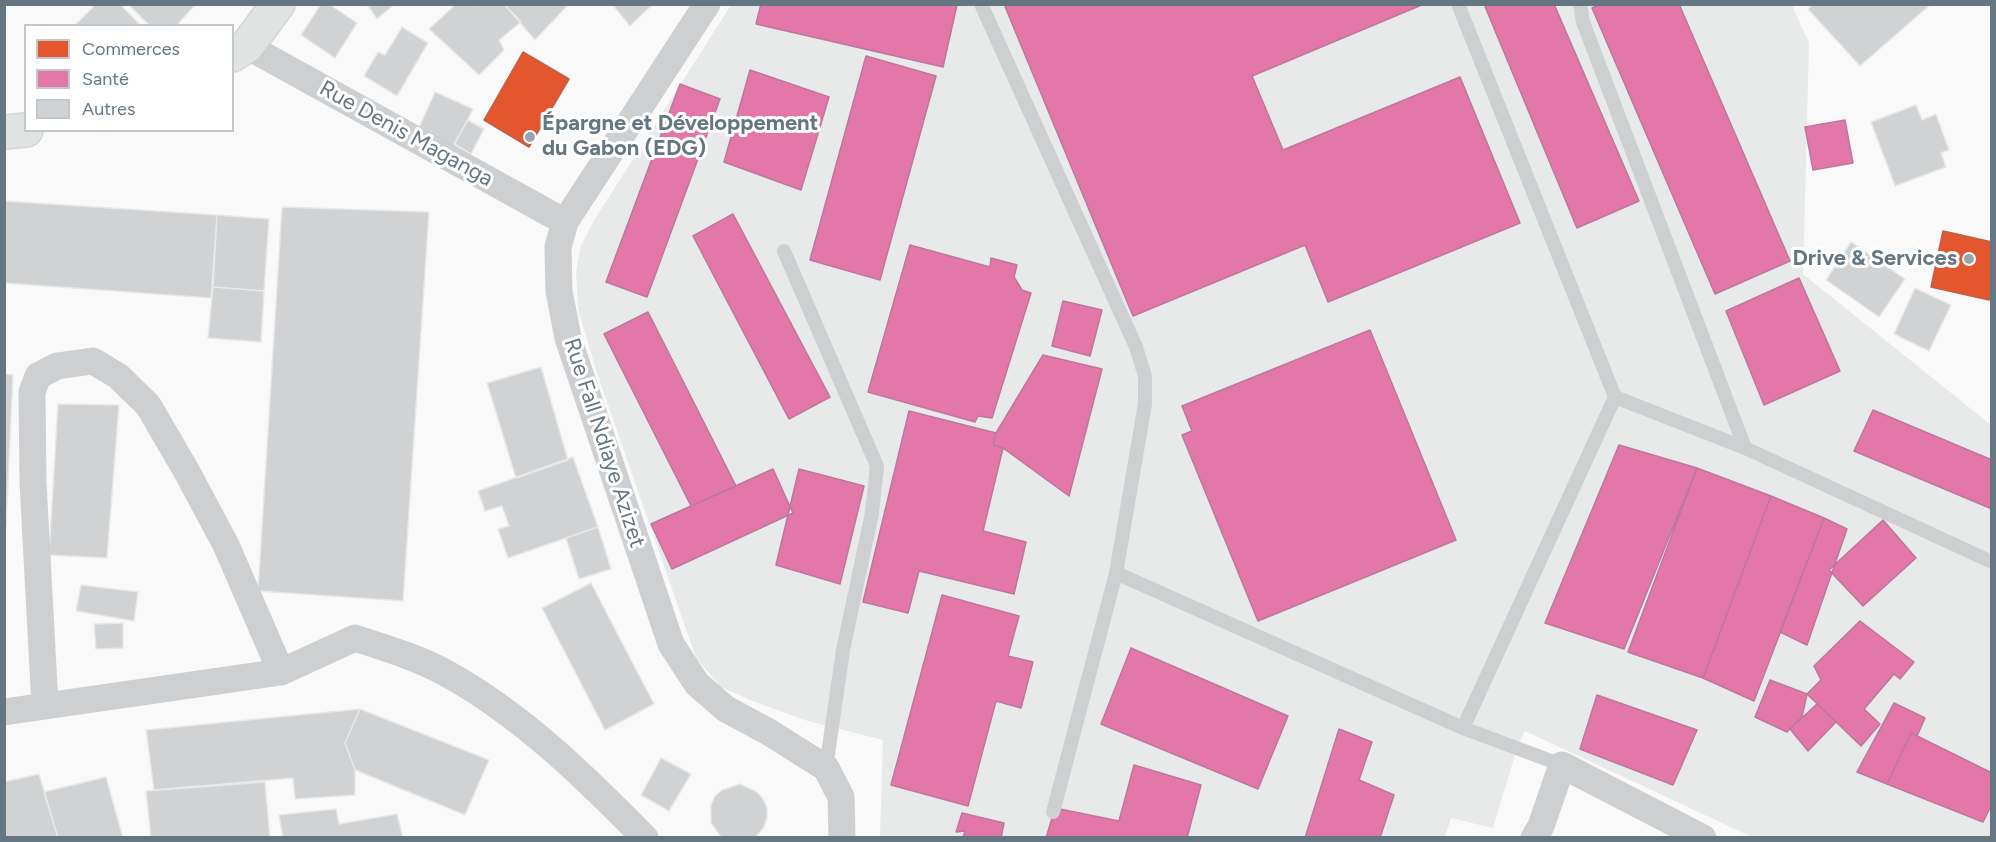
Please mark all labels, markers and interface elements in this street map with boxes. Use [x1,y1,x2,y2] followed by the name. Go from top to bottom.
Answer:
[24,24,234,132] legend
[82,38,180,60] text: Commerces
[82,68,129,90] text: Santé
[315,75,497,193] street label: Rue Denis Maganga
[82,98,135,120] text: Autres
[542,111,818,162] place label: Épargne et Développement du Gabon (EDG)
[523,130,537,144] marker: Épargne et Développement du Gabon (EDG)
[1792,246,1957,272] place label: Drive & Services
[1962,252,1976,266] marker: Drive & Services
[558,335,650,551] street label: Rue Fall Ndiaye Azizet

